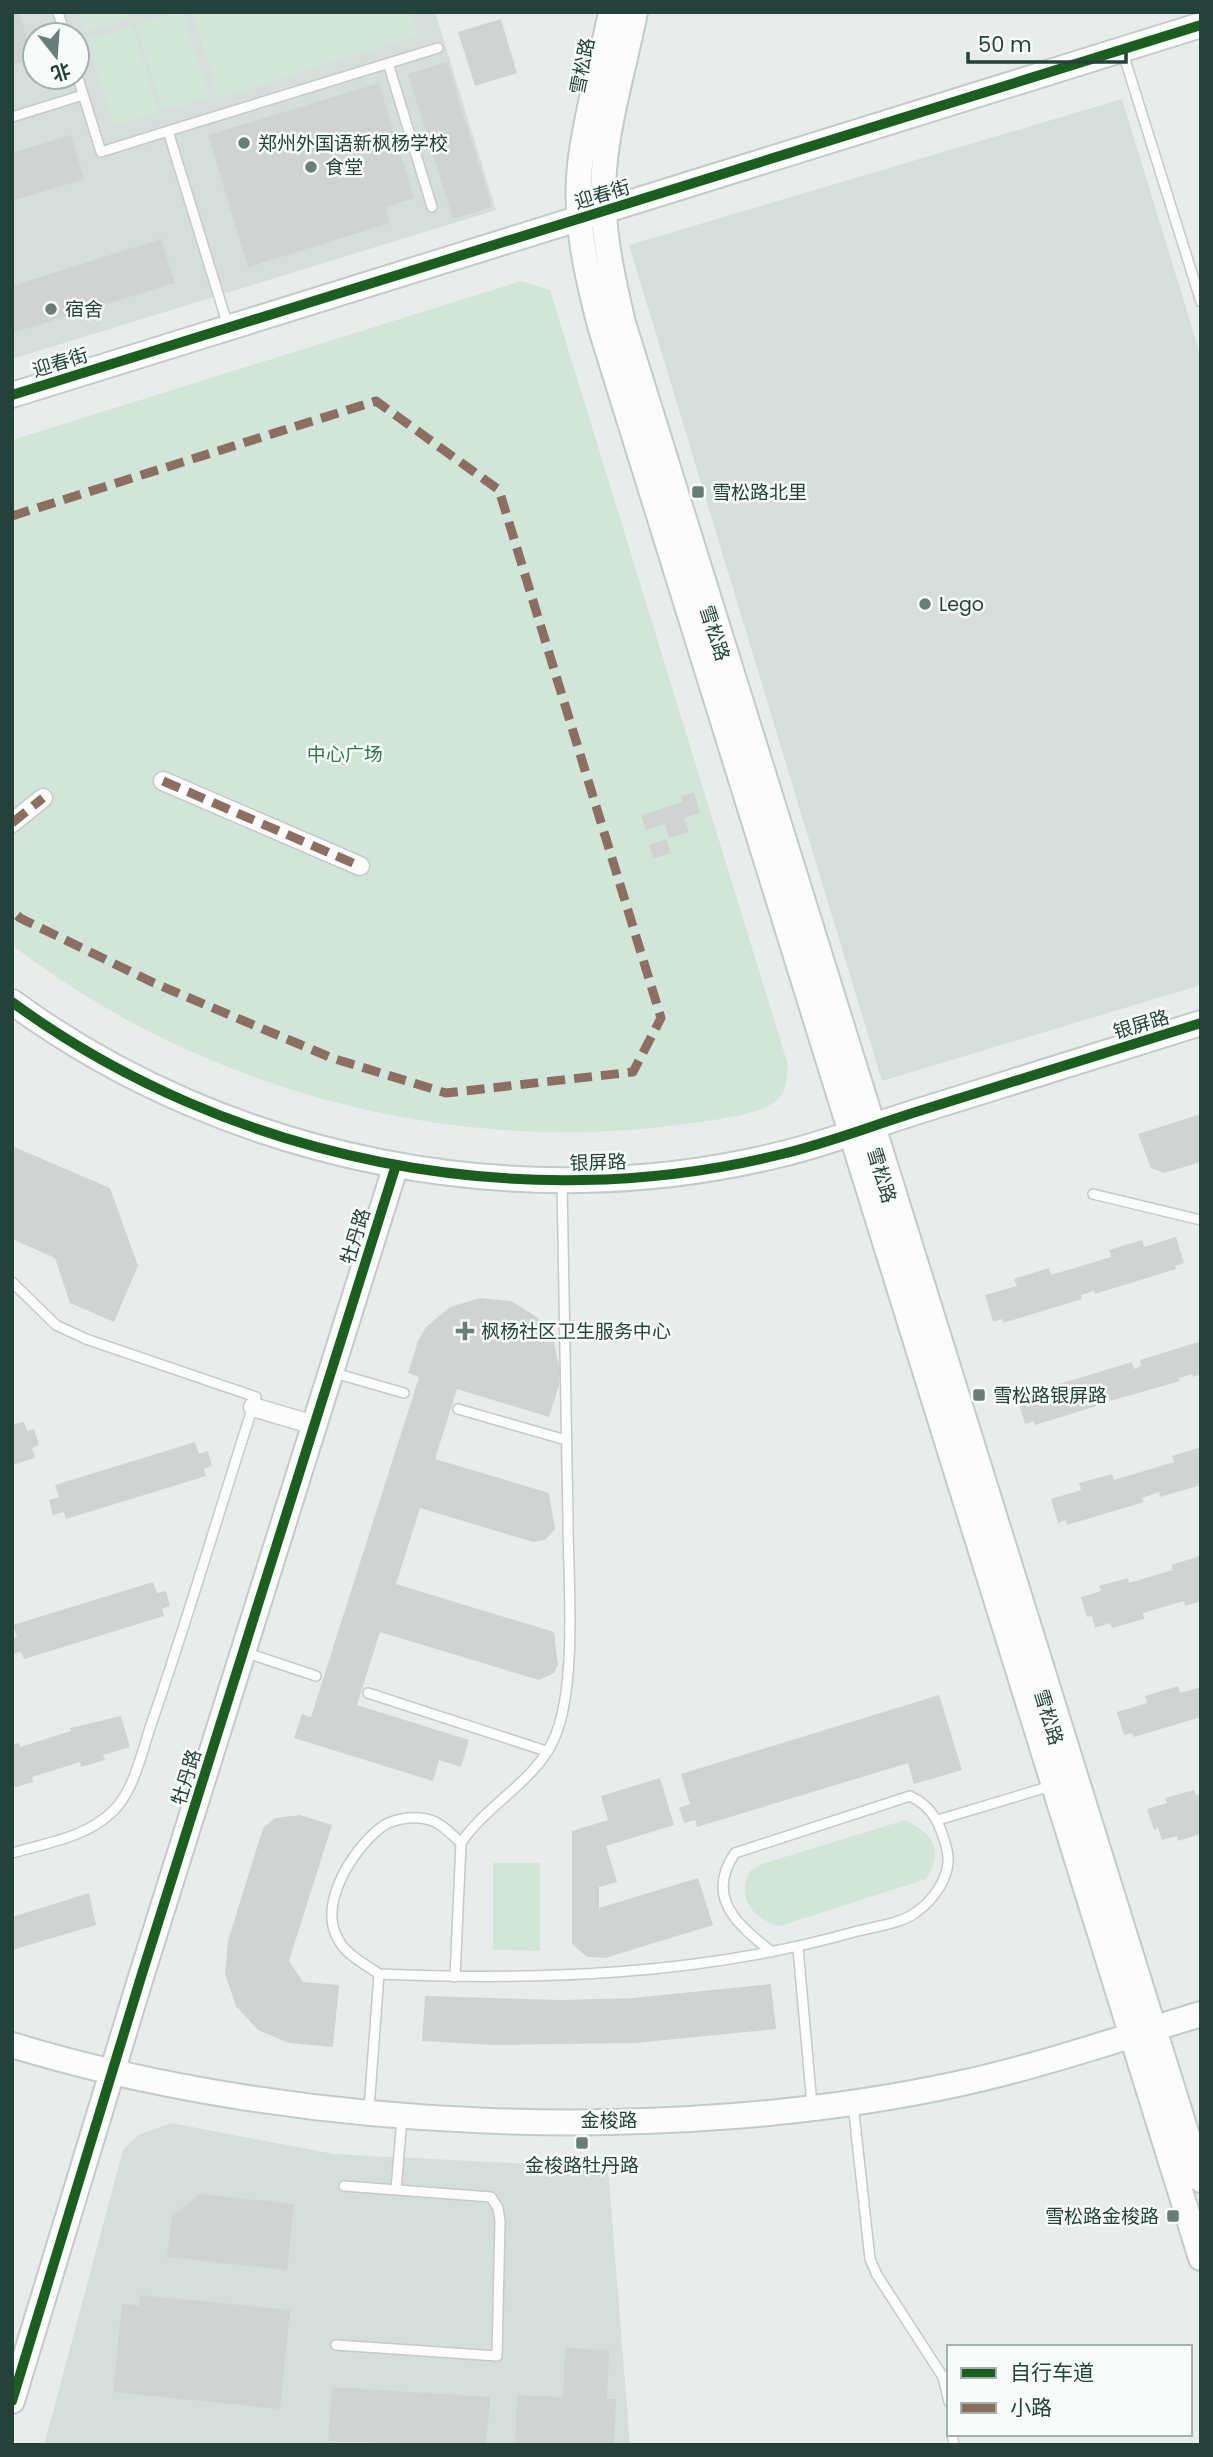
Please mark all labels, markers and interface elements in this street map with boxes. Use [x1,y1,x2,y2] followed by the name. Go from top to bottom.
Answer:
[21,21,91,91] north arrow
[968,21,1126,65] scale bar
[978,30,1032,59] text: 50 m
[564,36,601,97] street label: 雪松路
[48,56,74,87] text: 北
[258,130,448,157] place label: 郑州外国语新枫杨学校
[236,135,252,151] marker: 郑州外国语新枫杨学校
[325,154,363,181] place label: 食堂
[303,159,319,175] marker: 食堂
[571,173,633,216] street label: 迎春街
[65,296,103,323] place label: 宿舍
[43,301,59,317] marker: 宿舍
[29,341,91,384] street label: 迎春街
[712,479,807,506] place label: 雪松路北里
[690,484,706,500] marker: 雪松路北里
[939,591,984,618] place label: Lego
[917,596,933,612] marker: Lego
[693,602,736,664] street label: 雪松路
[307,741,383,768] park label: 中心广场
[1110,1003,1172,1046] street label: 银屏路
[860,1144,903,1206] street label: 雪松路
[569,1148,627,1177] street label: 银屏路
[334,1205,377,1267] street label: 牡丹路
[481,1318,671,1345] place label: 枫杨社区卫生服务中心
[455,1321,475,1341] marker: 枫杨社区卫生服务中心
[993,1382,1107,1409] place label: 雪松路银屏路
[971,1387,987,1403] marker: 雪松路银屏路
[1027,1686,1070,1748] street label: 雪松路
[165,1746,208,1808] street label: 牡丹路
[580,2107,638,2134] street label: 金梭路
[574,2135,590,2151] marker: 金梭路牡丹路
[525,2152,639,2179] place label: 金梭路牡丹路
[1045,2203,1159,2230] place label: 雪松路金梭路
[1165,2208,1181,2224] marker: 雪松路金梭路
[947,2345,1192,2436] legend
[1010,2358,1094,2387] text: 自行车道
[1010,2393,1052,2422] text: 小路

